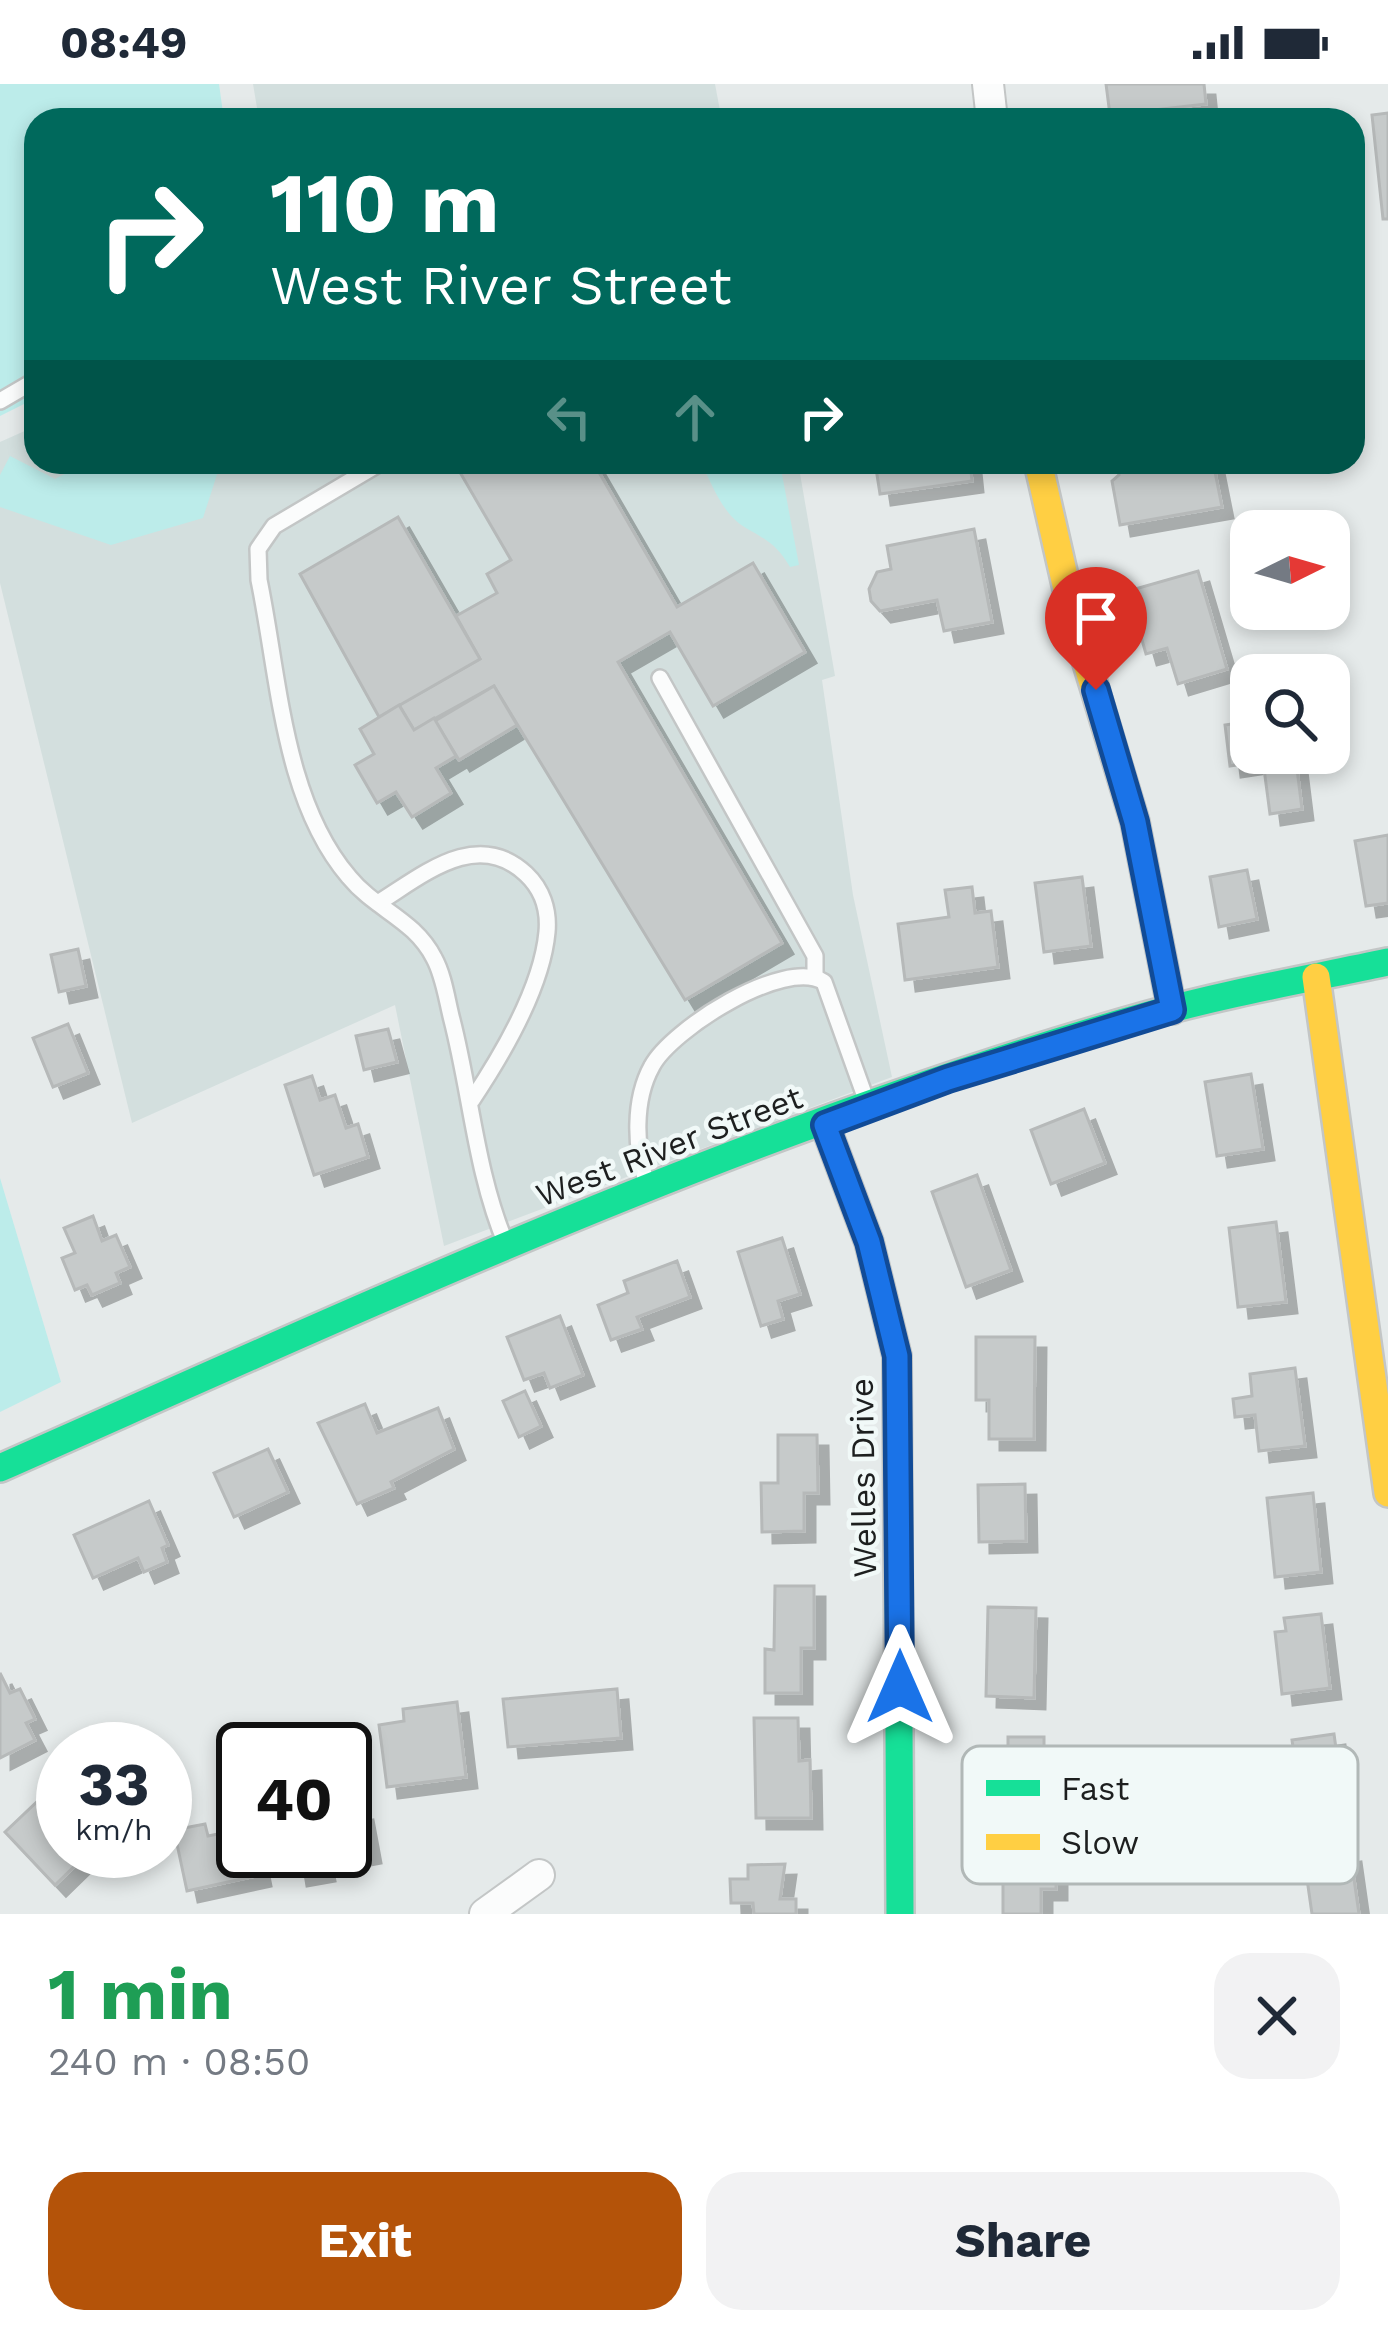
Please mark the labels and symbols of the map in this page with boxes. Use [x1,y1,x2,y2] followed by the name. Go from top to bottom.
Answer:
[1230,510,1350,630] north arrow
[1045,567,1147,690] pin
[530,1077,808,1215] street label: West River Street
[842,1378,884,1578] street label: Welles Drive
[837,1624,963,1750] position arrow
[216,1722,372,1878] speed limit sign: 40
[962,1746,1358,1884] legend
[1061,1769,1130,1808] text: Fast
[1061,1823,1139,1862] text: Slow

